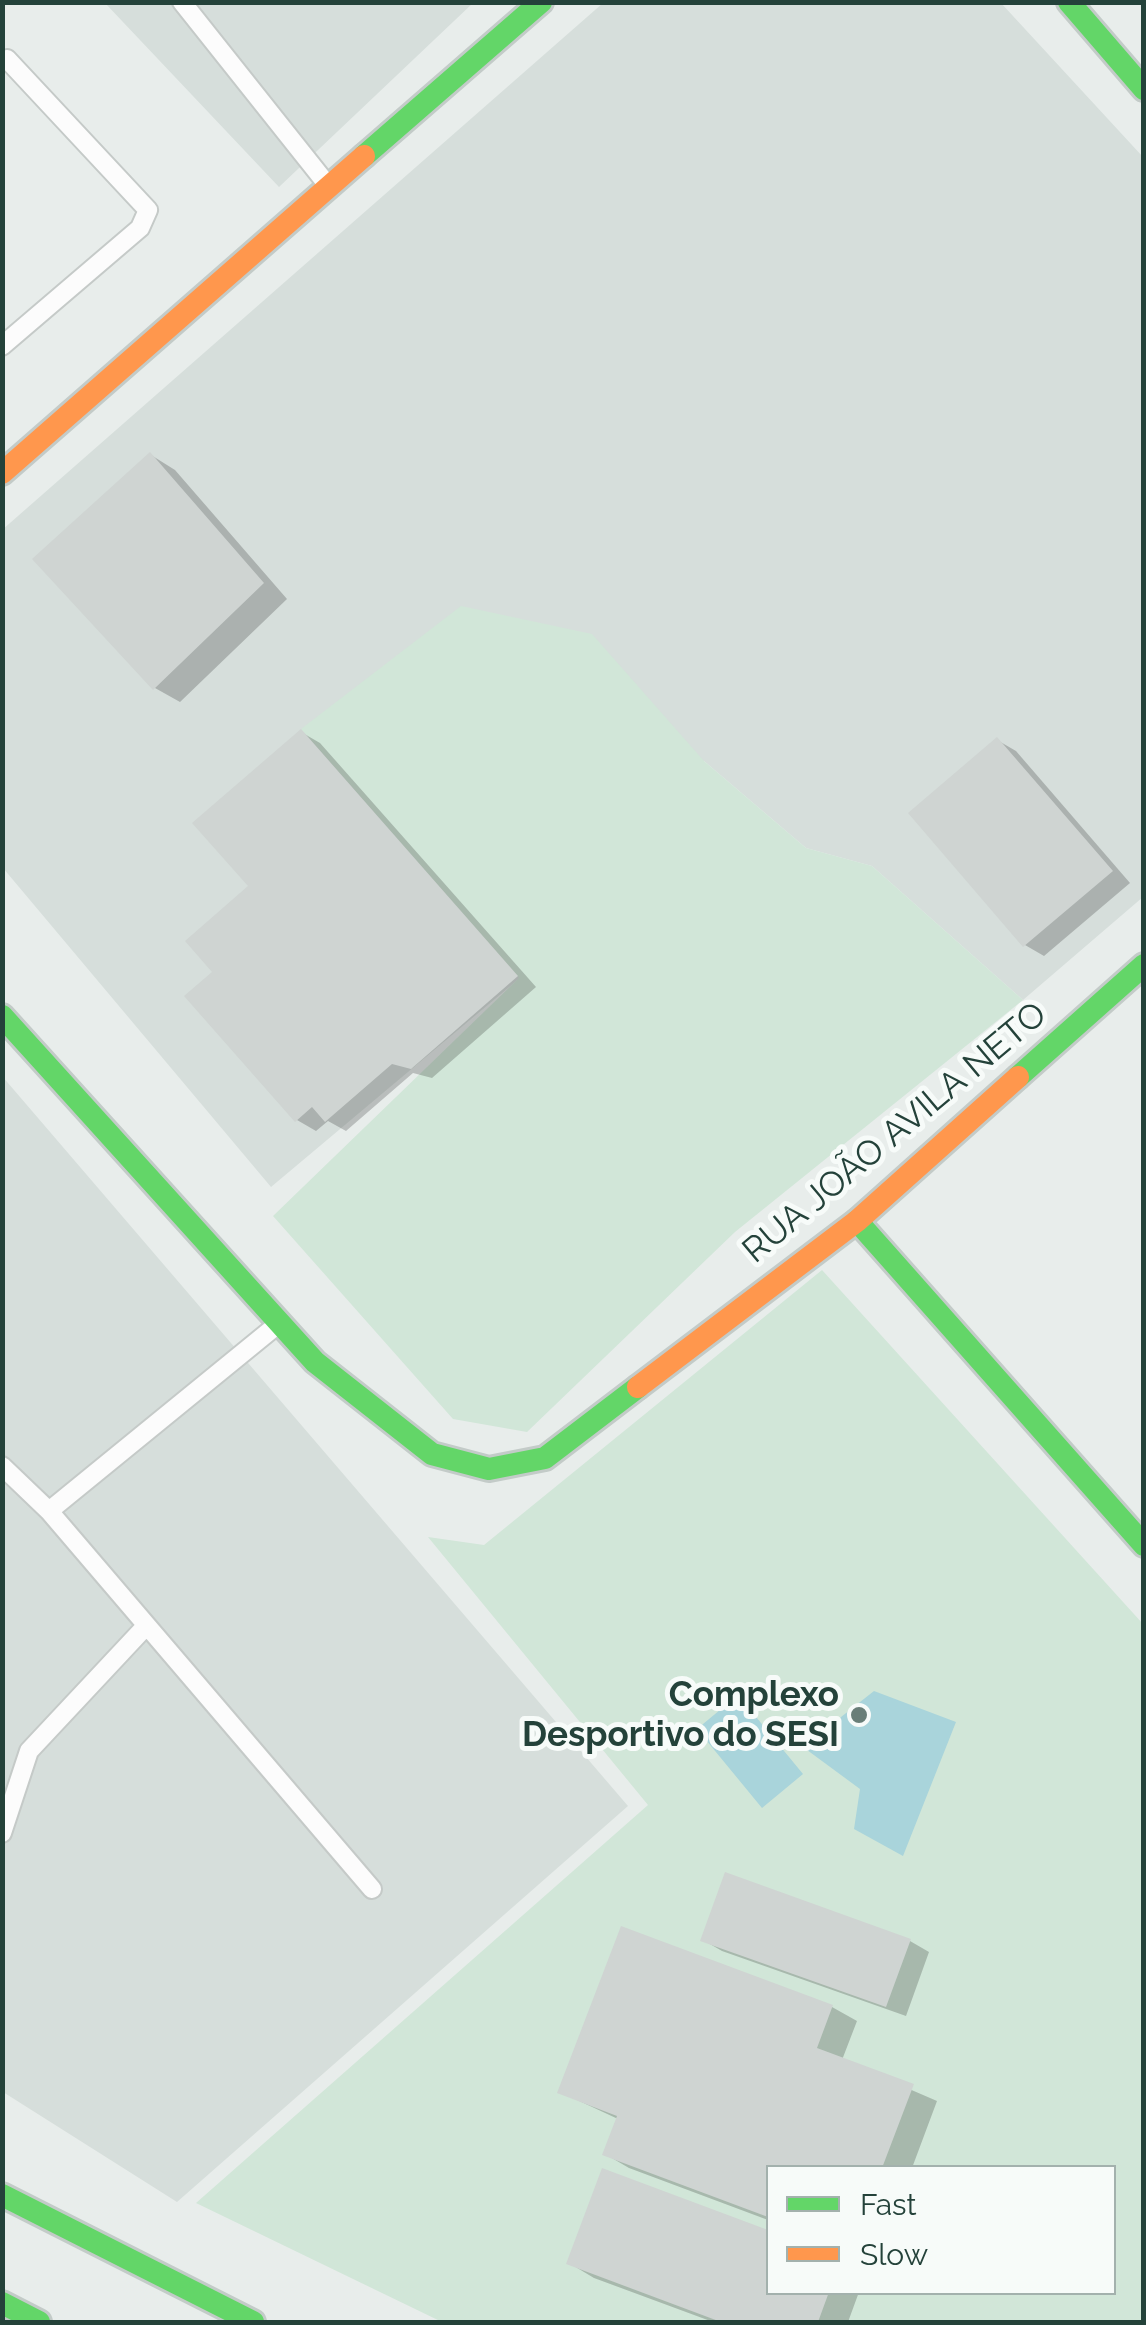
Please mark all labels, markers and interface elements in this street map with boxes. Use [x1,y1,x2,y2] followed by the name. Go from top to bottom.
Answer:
[735,994,1055,1272] street label: RUA JOÃO AVILA NETO
[522,1674,839,1756] place label: Complexo Desportivo do SESI
[848,1704,870,1726] marker: Complexo Desportivo do SESI
[766,2165,1116,2295] legend
[860,2187,917,2222] text: Fast
[860,2237,928,2272] text: Slow

